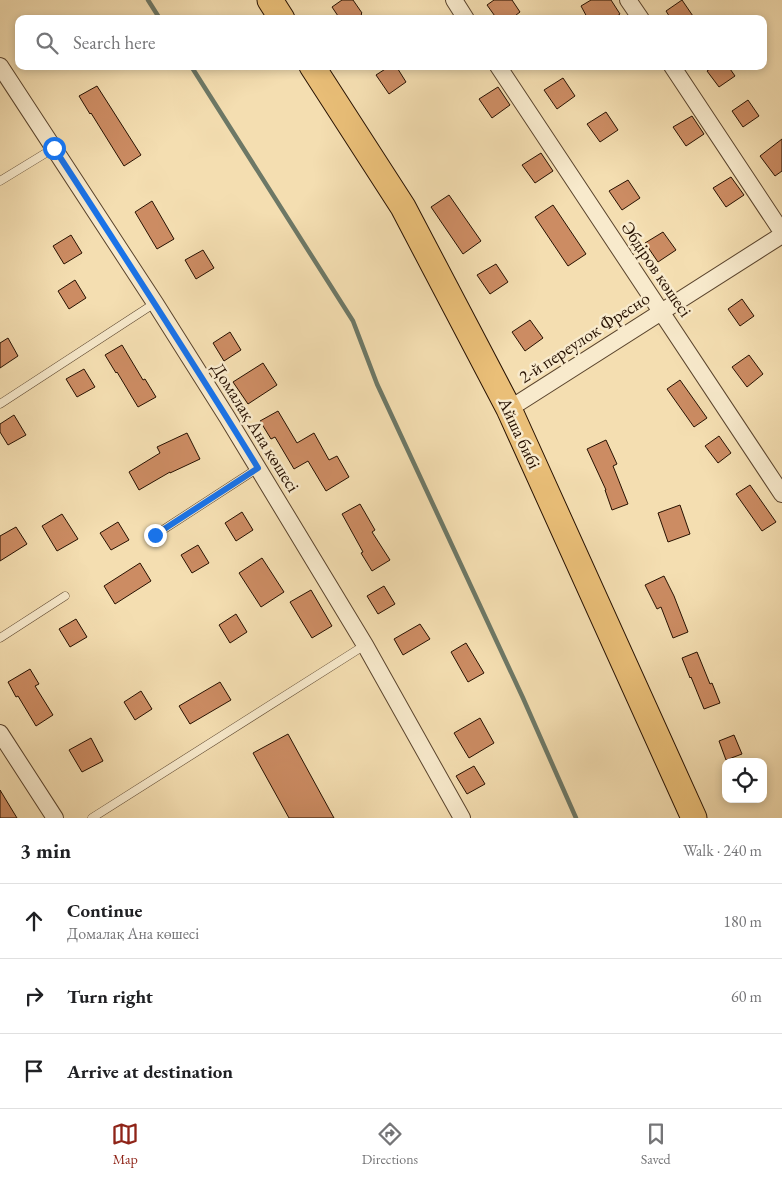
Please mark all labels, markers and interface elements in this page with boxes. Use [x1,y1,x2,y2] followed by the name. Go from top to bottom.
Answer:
[15,15,767,70] search box
[33,29,61,57] icon: search
[73,30,155,55] text: Search here
[43,137,66,160] route start
[617,217,698,322] street label: Әбдіров көшесі
[514,286,654,388] street label: 2-й переулок Фресно
[207,358,305,497] street label: Домалақ Ана көшесі
[493,393,547,473] street label: Айша бибі
[144,524,167,547] route end
[722,758,767,803] map controls
[722,758,767,803] button: locate
[20,837,71,864] text: 3 min
[683,840,762,861] text: Walk · 240 m
[67,898,142,923] text: Continue
[20,907,48,935] icon: ahead
[723,911,762,932] text: 180 m
[67,923,199,944] text: Домалақ Ана көшесі
[20,982,48,1010] icon: right
[67,984,153,1009] text: Turn right
[731,986,762,1007] text: 60 m
[20,1057,48,1085] icon: arrive
[67,1059,233,1084] text: Arrive at destination
[111,1120,139,1168] tab: Map
[362,1120,418,1168] tab: Directions
[641,1120,671,1168] tab: Saved

